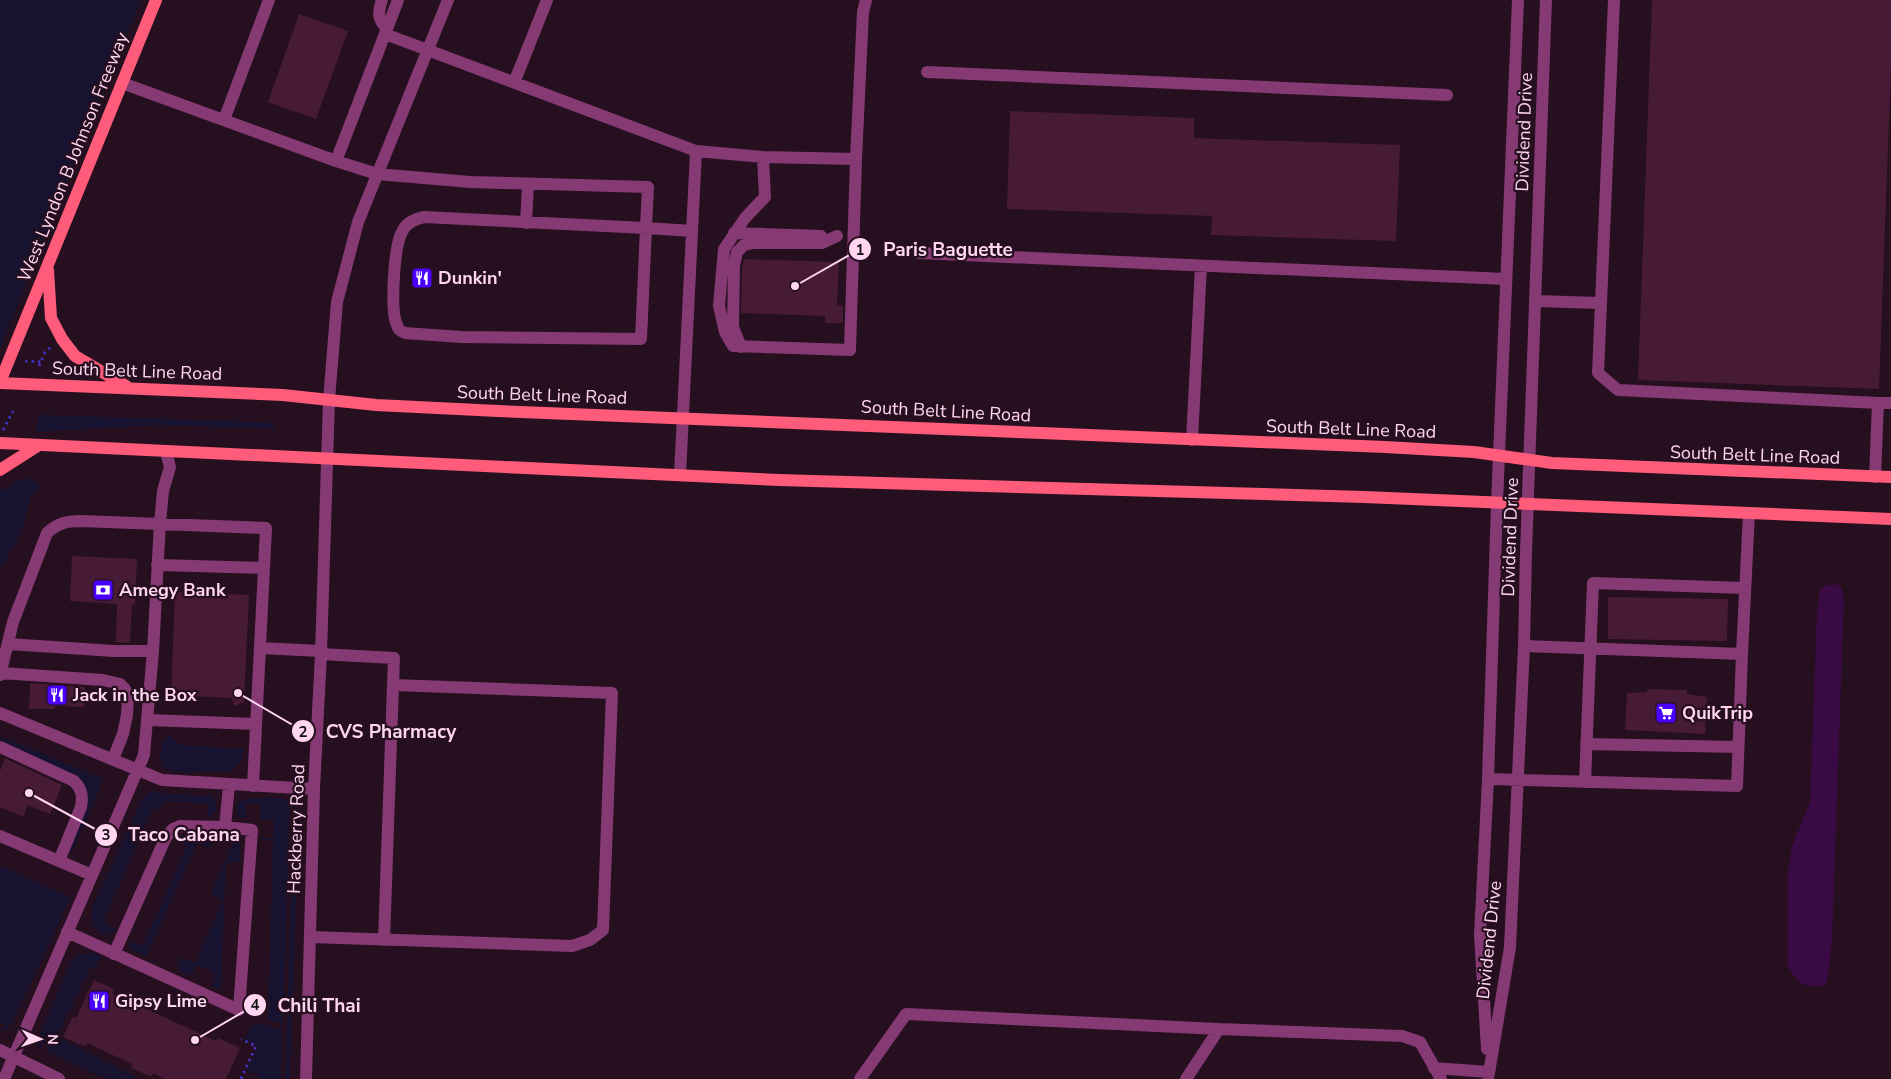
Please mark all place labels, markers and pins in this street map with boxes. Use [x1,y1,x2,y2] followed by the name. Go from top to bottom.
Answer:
[848,232,1022,266] callout: Paris Baguette
[410,266,434,290] restaurant icon: Dunkin'
[438,266,502,290] place label: Dunkin'
[91,578,115,602] bank icon: Amegy Bank
[119,578,226,602] place label: Amegy Bank
[45,683,69,707] restaurant icon: Jack in the Box
[72,683,197,707] place label: Jack in the Box
[1654,701,1678,725] supermarket icon: QuikTrip
[1682,701,1753,725] place label: QuikTrip
[291,714,466,748] callout: CVS Pharmacy
[94,818,250,852] callout: Taco Cabana
[243,988,371,1022] callout: Chili Thai
[87,989,111,1013] restaurant icon: Gipsy Lime
[115,989,207,1013] place label: Gipsy Lime

